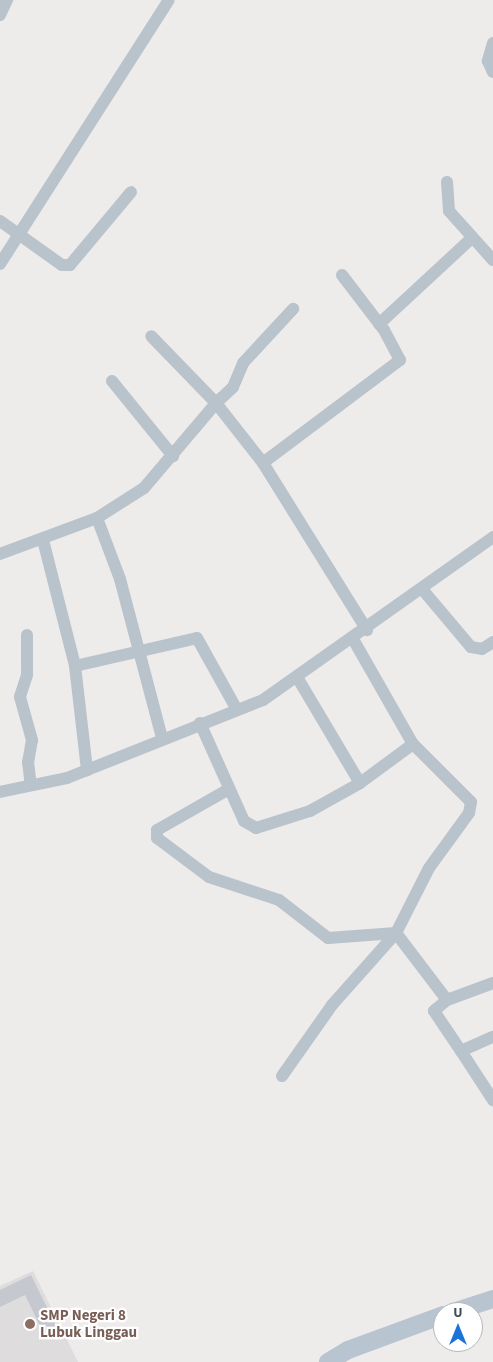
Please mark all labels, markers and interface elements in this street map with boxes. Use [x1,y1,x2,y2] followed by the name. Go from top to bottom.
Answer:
[433,1302,483,1352] north arrow
[453,1303,463,1323] text: U
[40,1306,137,1341] place label: SMP Negeri 8 Lubuk Linggau
[24,1318,36,1330] marker: SMP Negeri 8 Lubuk Linggau

